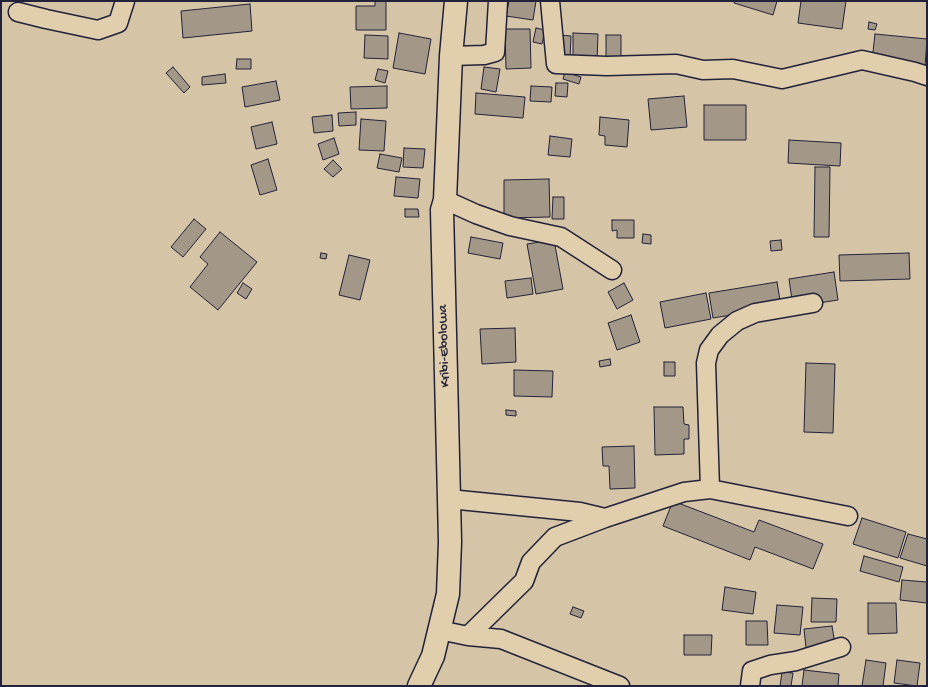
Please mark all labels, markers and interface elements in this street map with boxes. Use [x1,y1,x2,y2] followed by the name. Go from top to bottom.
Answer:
[435,304,455,388] street label: Kribi-Ebolowa

